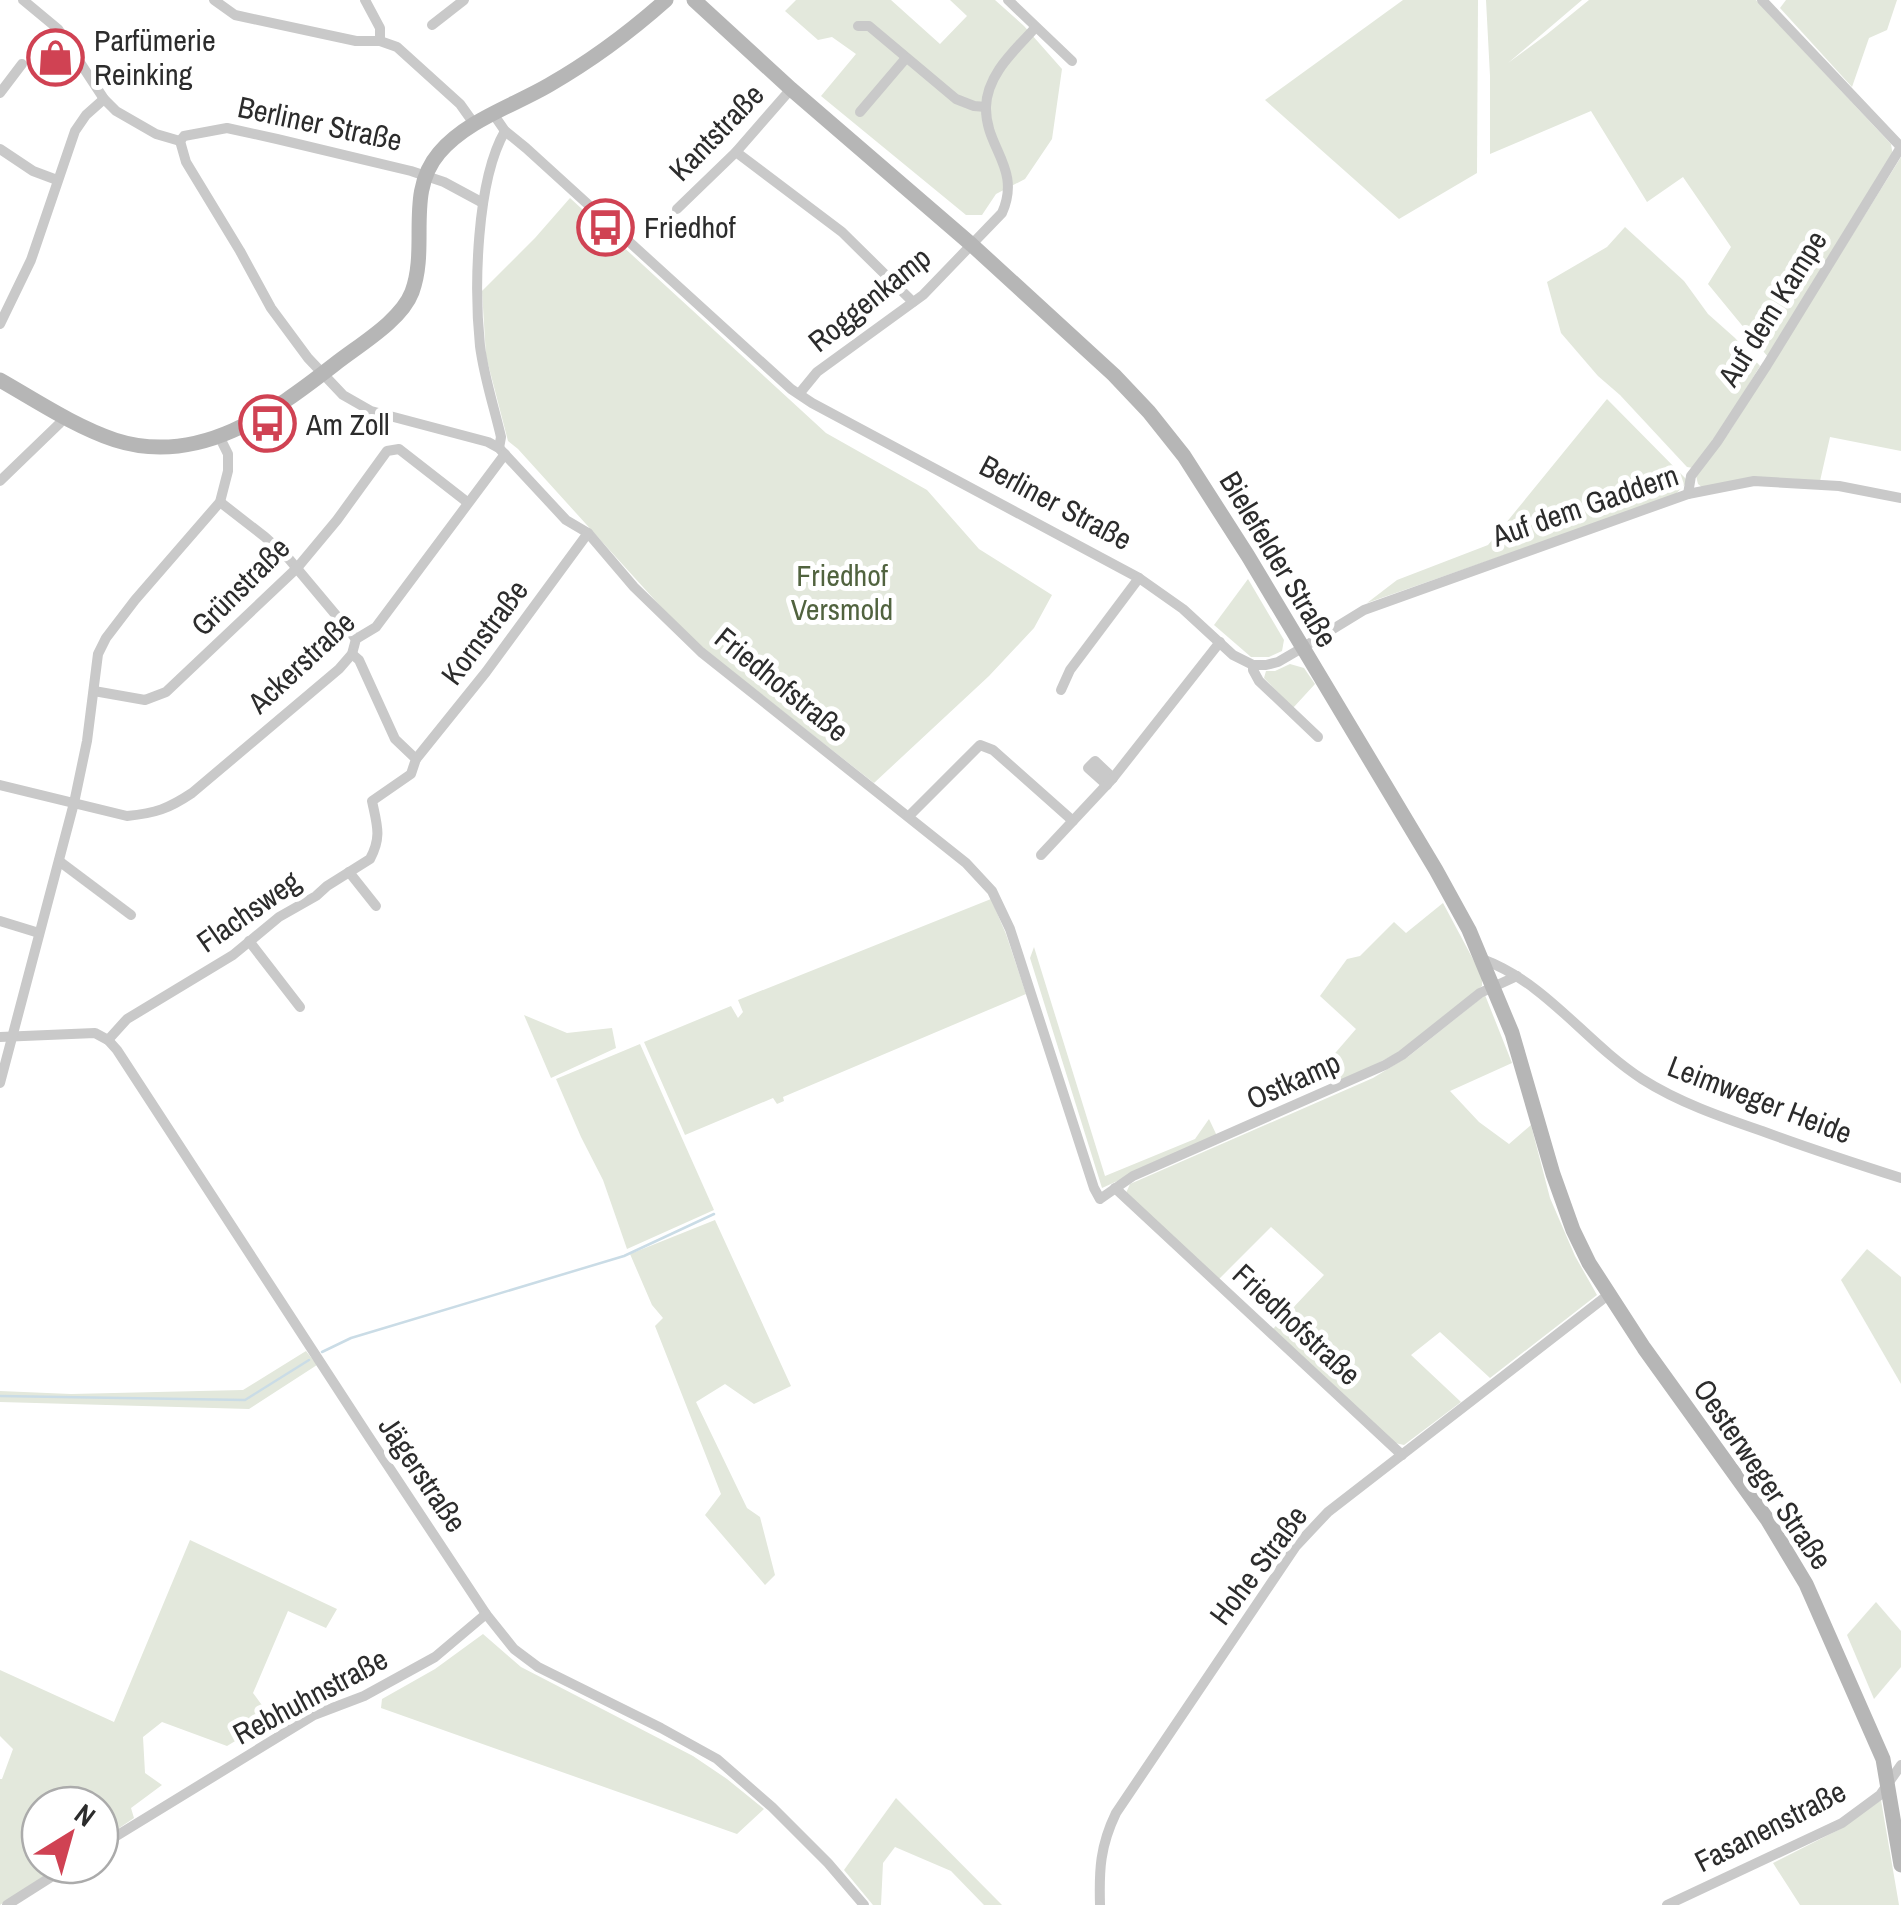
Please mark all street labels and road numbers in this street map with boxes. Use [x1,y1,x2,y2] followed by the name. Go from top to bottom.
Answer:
[660,75,772,189] street label: Kantstraße
[234,86,406,160] street label: Berliner Straße
[1708,223,1836,394] street label: Auf dem Kampe
[800,237,938,361] street label: Roggenkamp
[973,445,1139,559] street label: Berliner Straße
[1486,454,1683,556] street label: Auf dem Gaddern
[1211,464,1347,654] street label: Bielefelder Straße
[182,528,298,644] street label: Grünstraße
[431,571,537,693] street label: Kornstraße
[238,602,363,723] street label: Ackerstraße
[707,618,857,750] street label: Friedhofstraße
[188,861,308,961] street label: Flachsweg
[1240,1042,1346,1118] street label: Ostkamp
[1662,1046,1858,1152] street label: Leimweger Heide
[1224,1254,1370,1394] street label: Friedhofstraße
[1684,1371,1842,1577] street label: Oesterweger Straße
[370,1408,476,1540] street label: Jägerstraße
[1200,1497,1316,1633] street label: Hohe Straße
[226,1639,394,1753] street label: Rebhuhnstraße
[1688,1771,1852,1881] street label: Fasanenstraße

